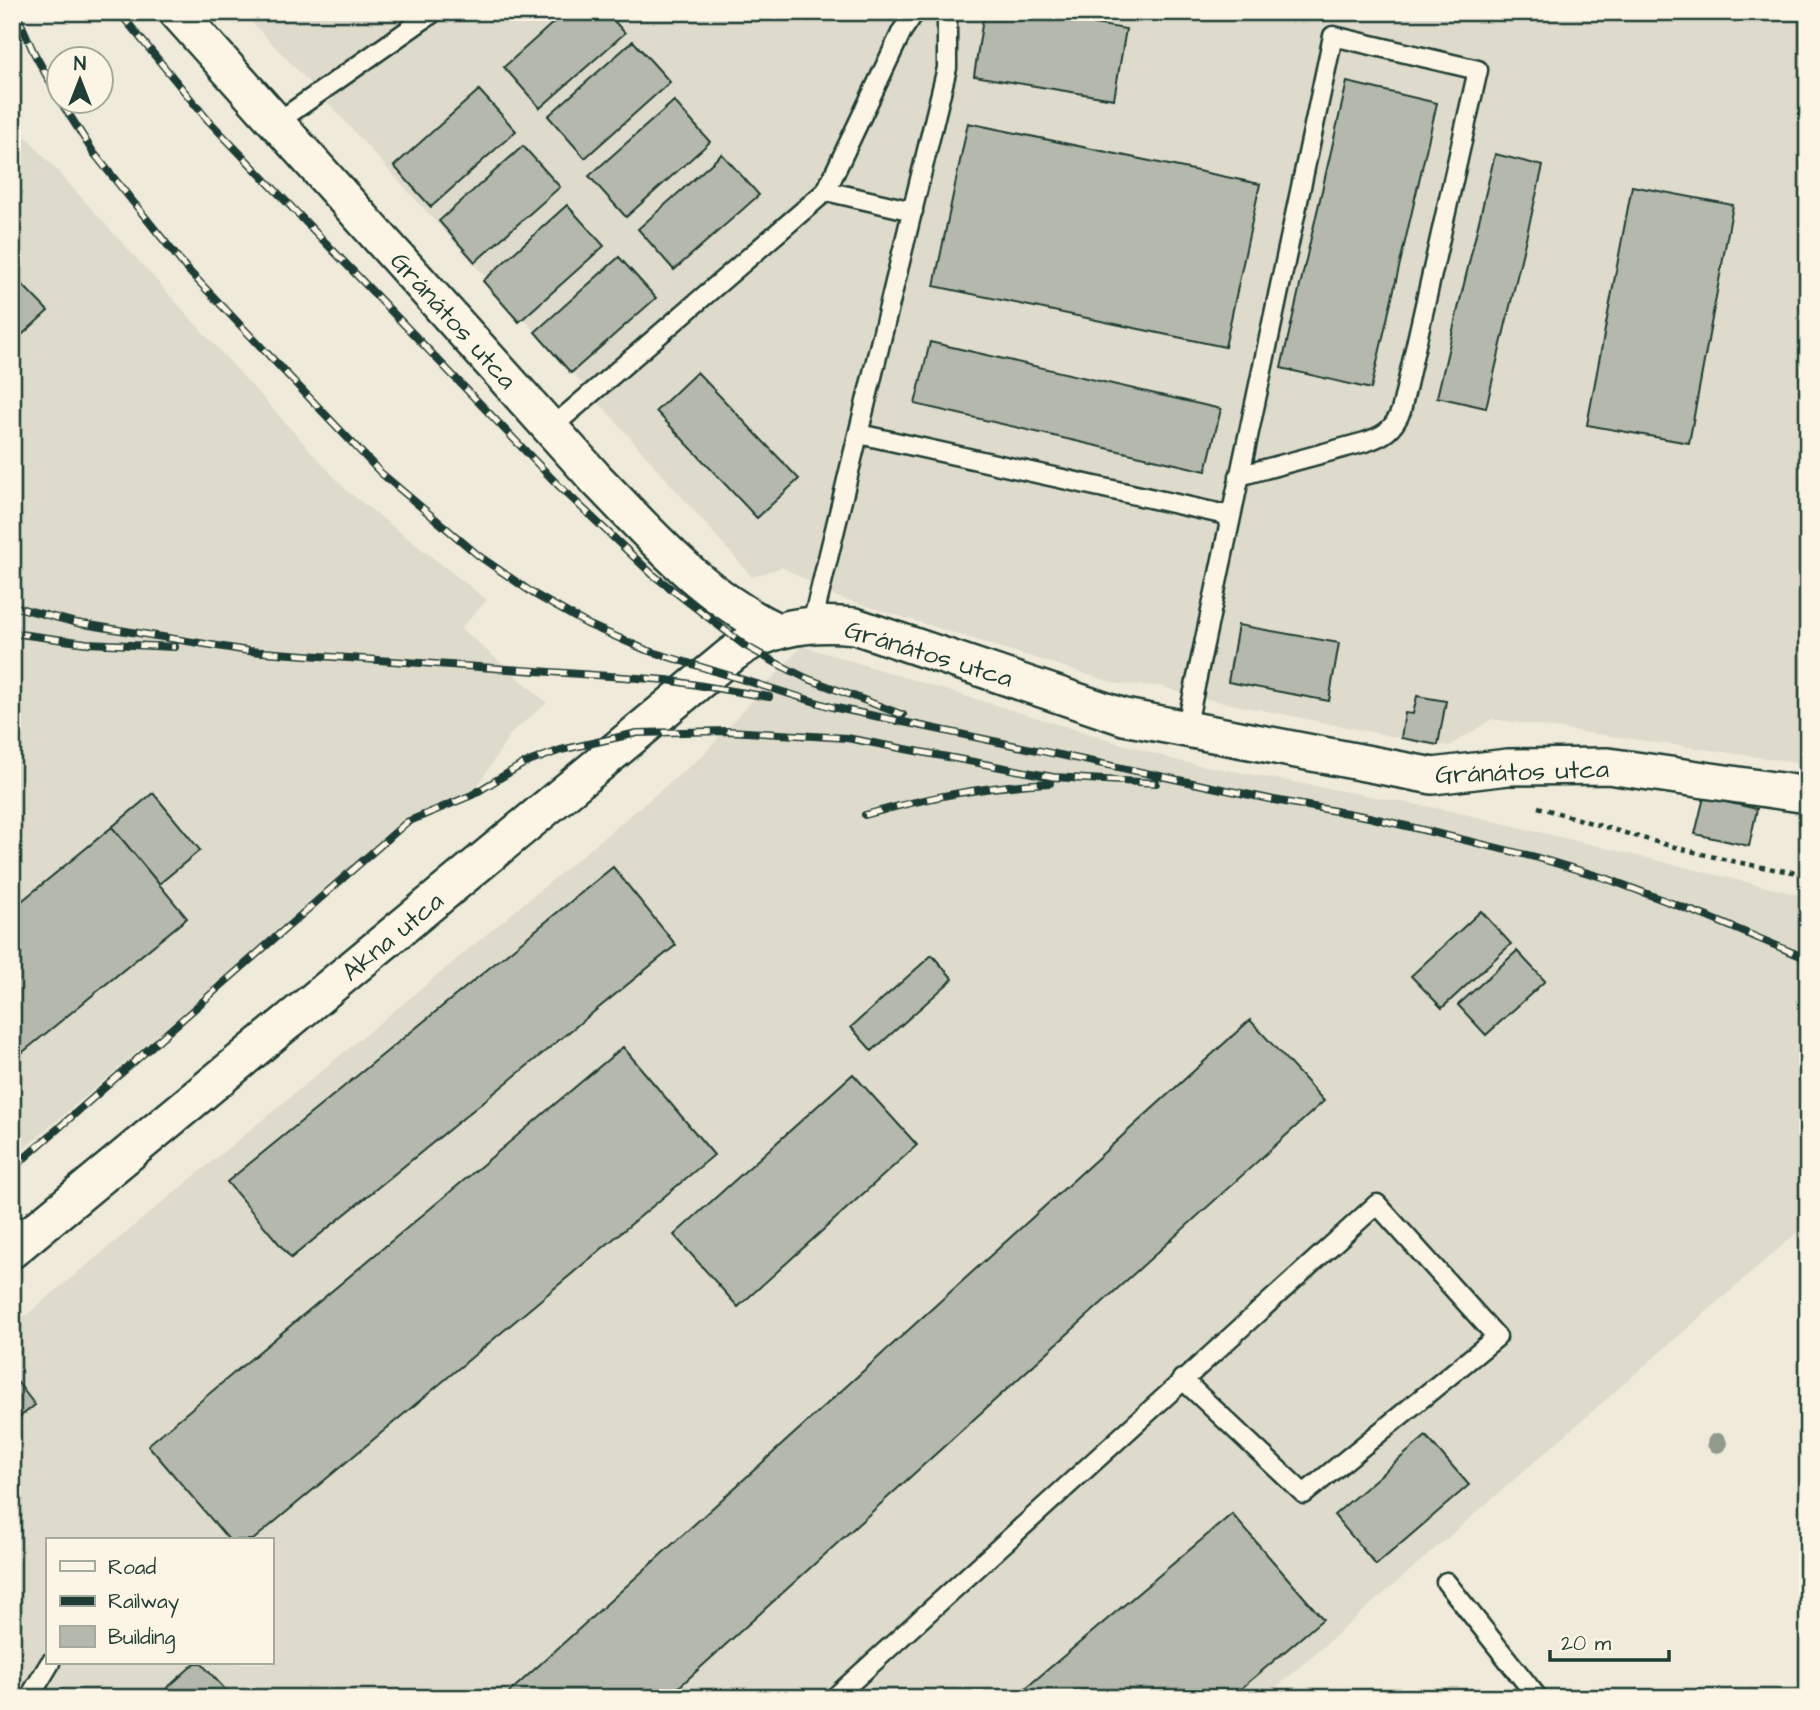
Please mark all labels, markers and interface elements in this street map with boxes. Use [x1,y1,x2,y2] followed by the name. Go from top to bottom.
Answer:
[46,46,116,116] north arrow
[74,51,86,78] text: N
[382,244,525,397] street label: Gránátos utca
[840,611,1017,697] street label: Gránátos utca
[1435,751,1610,793] street label: Gránátos utca
[334,884,451,990] street label: Akna utca
[46,1538,273,1664] legend
[108,1553,156,1582] text: Road
[108,1587,180,1618] text: Railway
[1550,1619,1670,1663] scale bar
[108,1623,176,1654] text: Building
[1561,1629,1612,1658] text: 20 m

